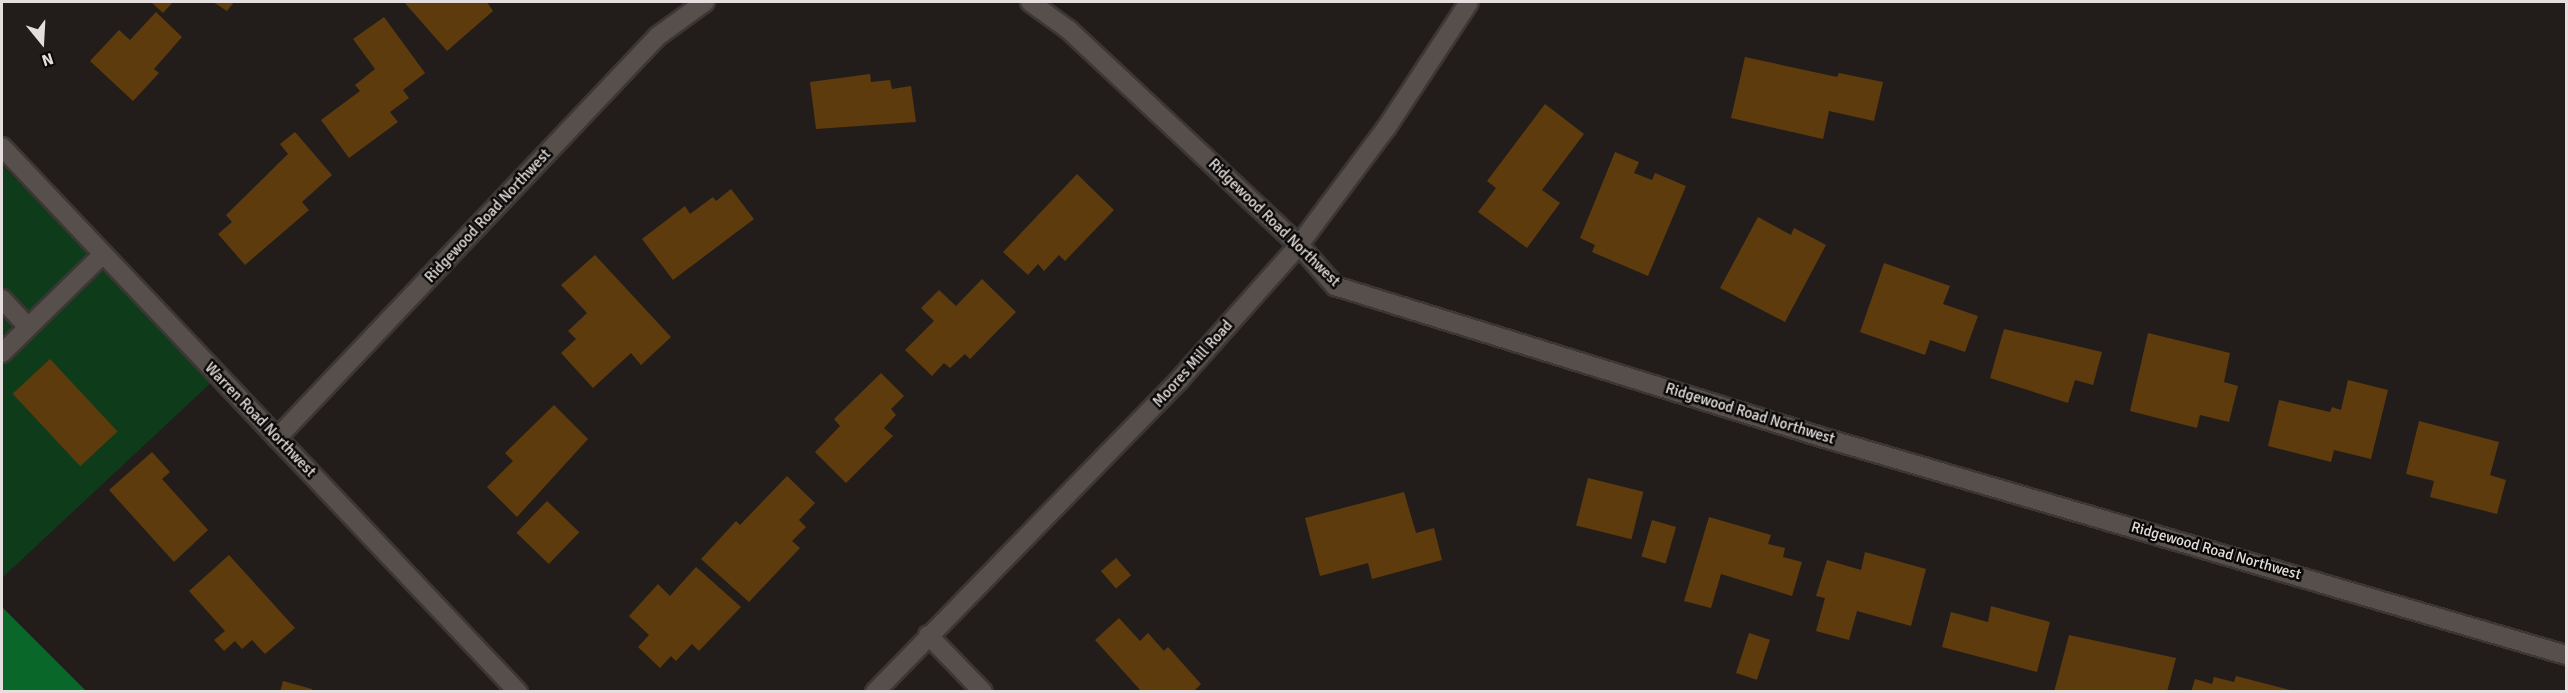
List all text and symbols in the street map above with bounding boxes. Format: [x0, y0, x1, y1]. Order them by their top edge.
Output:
north arrow [12, 12, 72, 72]
text: N [39, 48, 56, 70]
street label: Ridgewood Road Northwest [421, 145, 555, 287]
street label: Ridgewood Road Northwest [1204, 155, 1344, 291]
street label: Moores Mill Road [1149, 317, 1237, 411]
street label: Warren Road Northwest [201, 359, 319, 481]
street label: Ridgewood Road Northwest [1663, 380, 1837, 448]
street label: Ridgewood Road Northwest [2129, 518, 2303, 584]

